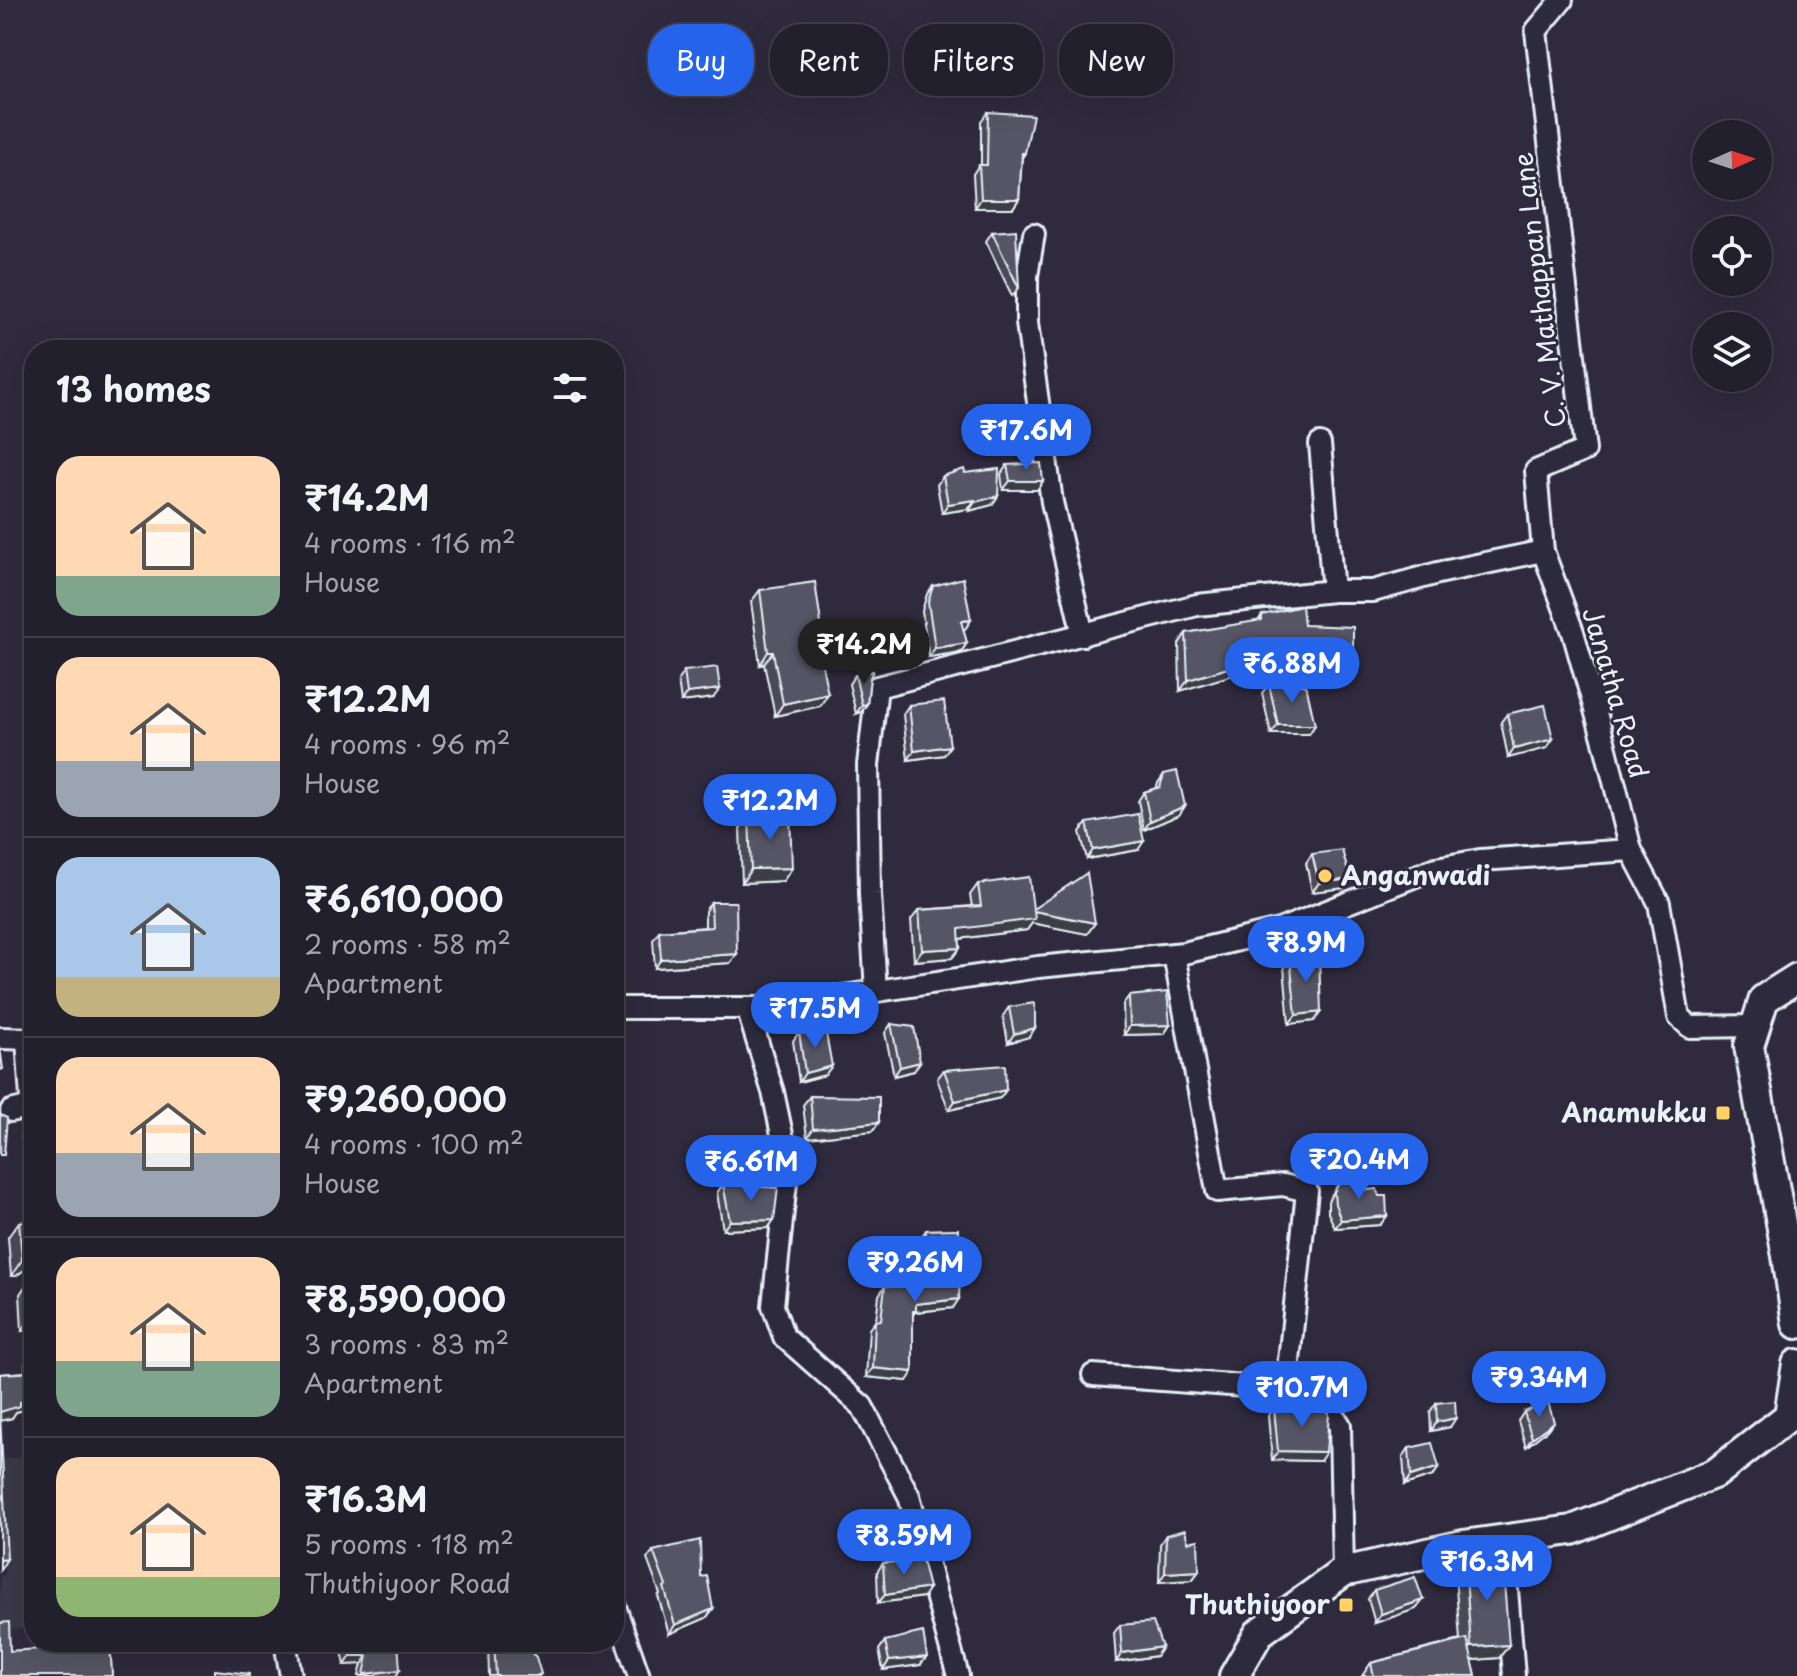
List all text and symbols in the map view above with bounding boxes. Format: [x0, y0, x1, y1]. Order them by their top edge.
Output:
chip: Buy [648, 24, 754, 96]
chip: Rent [770, 24, 888, 96]
chip: Filters [904, 24, 1043, 96]
chip: New [1059, 24, 1173, 96]
north arrow [1692, 120, 1772, 200]
map controls [1692, 120, 1772, 392]
street label: C. V. Mathappan Lane [1502, 150, 1575, 430]
button: locate [1692, 216, 1772, 296]
button: layers [1692, 312, 1772, 392]
text: 13 homes [56, 362, 211, 414]
icon: filters [548, 366, 592, 410]
pin: ₹17.6M [961, 404, 1091, 472]
text: ₹17.6M [979, 410, 1073, 449]
text: ₹14.2M [304, 471, 430, 523]
icon: home [120, 488, 216, 584]
text: 4 rooms · 116 m² [304, 523, 516, 562]
text: House [304, 562, 380, 601]
street label: Janatha Road [1573, 603, 1659, 783]
pin: ₹14.2M [799, 618, 929, 686]
text: ₹14.2M [816, 624, 912, 663]
pin: ₹6.88M [1227, 637, 1357, 705]
text: ₹6.88M [1242, 643, 1342, 682]
text: ₹12.2M [304, 672, 431, 724]
icon: home [120, 689, 216, 785]
text: 4 rooms · 96 m² [304, 724, 510, 763]
text: House [304, 763, 380, 802]
pin: ₹12.2M [705, 774, 835, 842]
text: ₹12.2M [721, 780, 819, 819]
place label: Anganwadi [1341, 855, 1490, 894]
marker: Anganwadi [1316, 867, 1334, 885]
text: ₹6,610,000 [304, 872, 503, 924]
icon: home [120, 889, 216, 985]
pin: ₹8.9M [1250, 916, 1362, 984]
text: ₹8.9M [1266, 922, 1347, 961]
text: 2 rooms · 58 m² [304, 924, 511, 963]
text: Apartment [304, 963, 443, 1002]
pin: ₹17.5M [750, 982, 880, 1050]
text: ₹17.5M [769, 988, 861, 1027]
text: ₹9,260,000 [304, 1072, 507, 1124]
icon: home [120, 1089, 216, 1185]
place label: Anamukku [1561, 1092, 1707, 1131]
marker: Anamukku [1714, 1104, 1732, 1122]
text: 4 rooms · 100 m² [304, 1124, 524, 1163]
pin: ₹20.4M [1294, 1133, 1424, 1201]
pin: ₹6.61M [686, 1135, 816, 1203]
text: ₹20.4M [1308, 1139, 1410, 1178]
text: ₹6.61M [704, 1141, 798, 1180]
text: House [304, 1163, 380, 1202]
pin: ₹9.26M [850, 1236, 980, 1304]
text: ₹9.26M [866, 1242, 964, 1281]
text: ₹8,590,000 [304, 1272, 506, 1324]
icon: home [120, 1289, 216, 1385]
text: 3 rooms · 83 m² [304, 1324, 509, 1363]
pin: ₹9.34M [1474, 1351, 1604, 1419]
text: ₹9.34M [1490, 1357, 1588, 1396]
pin: ₹10.7M [1237, 1361, 1367, 1429]
text: Apartment [304, 1363, 443, 1402]
text: ₹10.7M [1255, 1367, 1349, 1406]
text: ₹16.3M [304, 1472, 428, 1524]
icon: home [120, 1489, 216, 1585]
pin: ₹8.59M [839, 1509, 969, 1577]
text: ₹8.59M [855, 1515, 953, 1554]
text: 5 rooms · 118 m² [304, 1524, 514, 1563]
pin: ₹16.3M [1422, 1535, 1552, 1603]
text: ₹16.3M [1440, 1541, 1534, 1580]
text: Thuthiyoor Road [304, 1563, 511, 1602]
place label: Thuthiyoor [1185, 1584, 1331, 1623]
marker: Thuthiyoor [1337, 1596, 1355, 1614]

